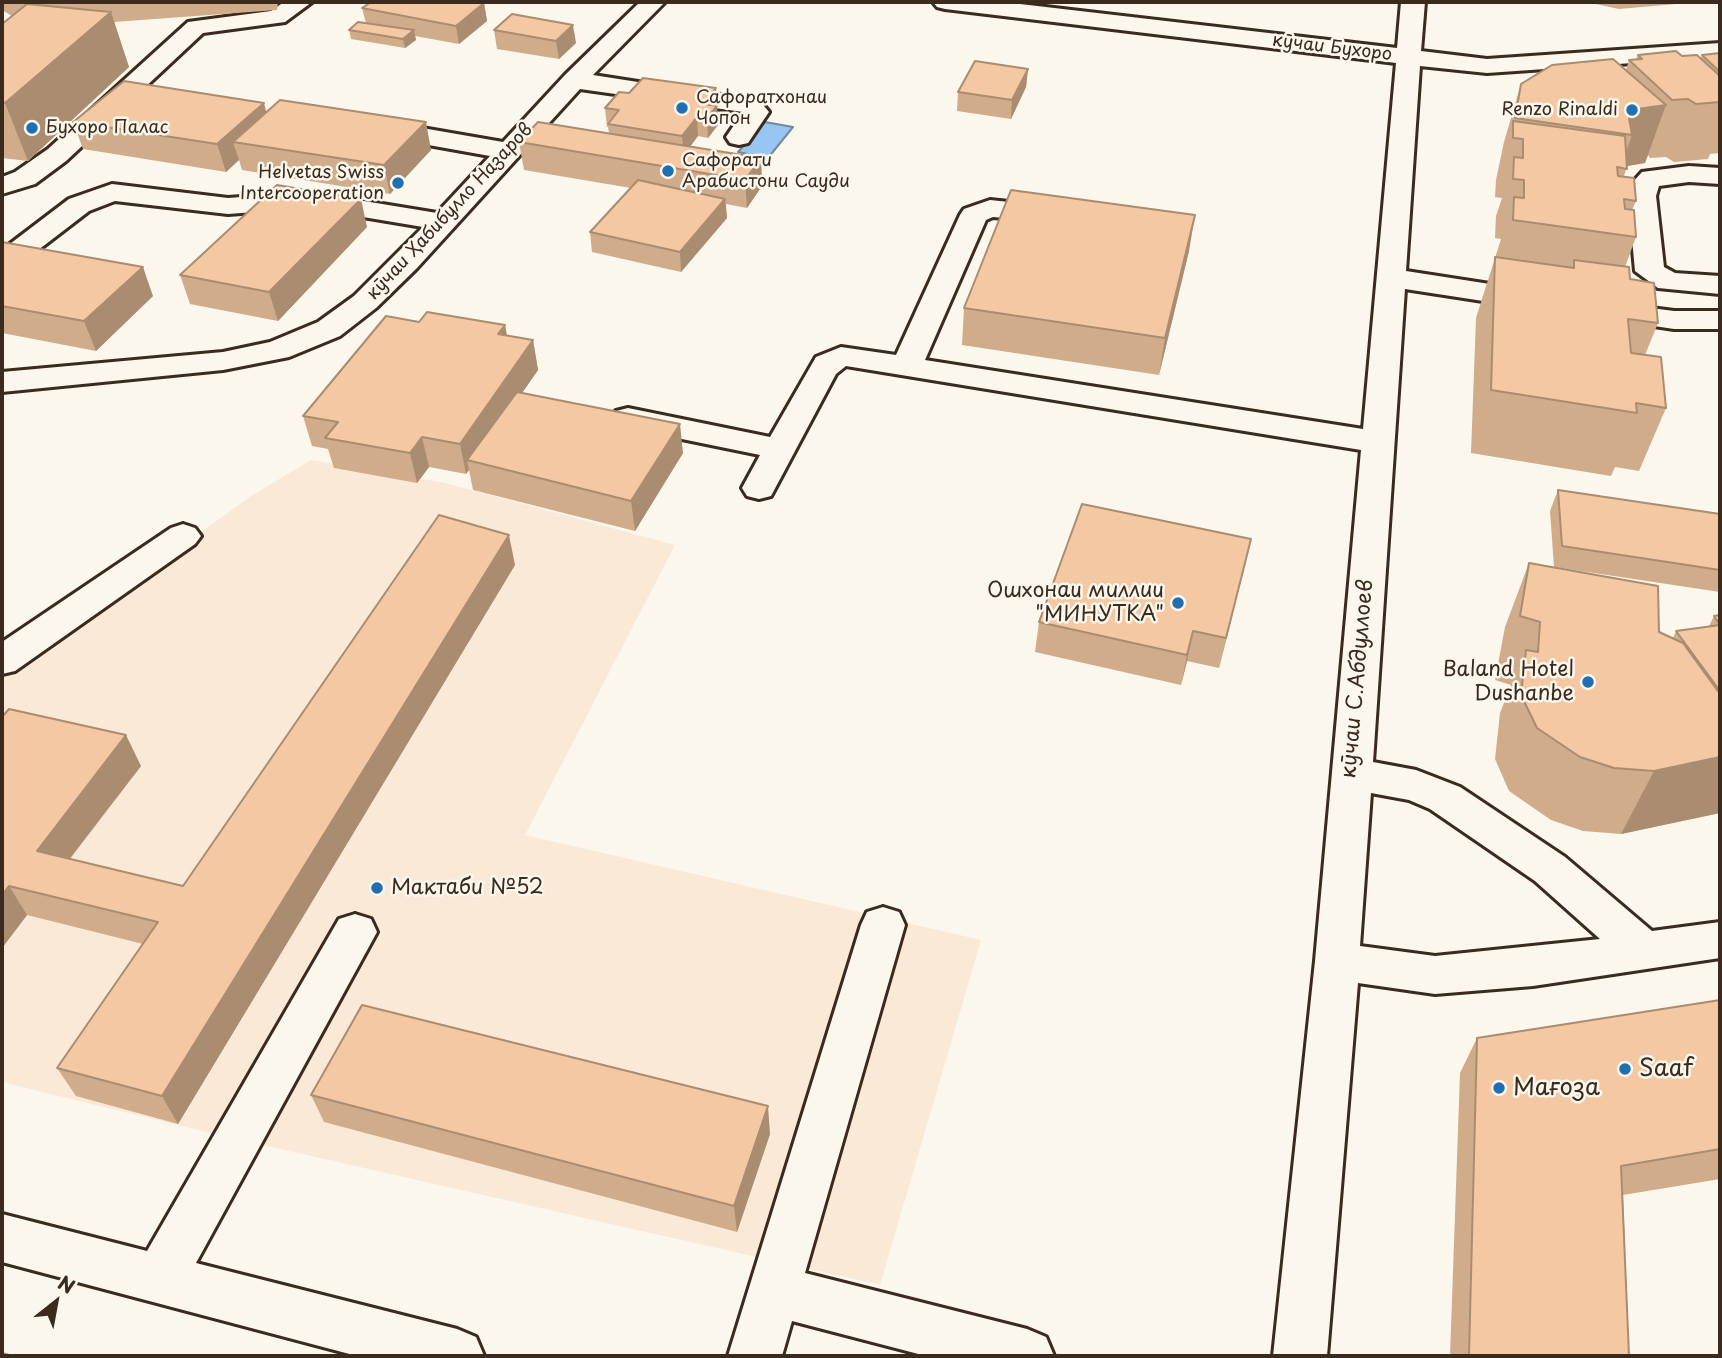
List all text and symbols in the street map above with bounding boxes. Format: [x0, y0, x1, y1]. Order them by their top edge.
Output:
street label: кӯчаи Бухоро [1271, 30, 1393, 66]
place label: Сафоратхонаи Чопон [696, 87, 827, 130]
place label: Renzo Rinaldi [1501, 99, 1618, 121]
marker: Сафоратхонаи Чопон [674, 100, 690, 116]
marker: Renzo Rinaldi [1624, 102, 1640, 118]
place label: Бухоро Палас [46, 117, 168, 139]
street label: кӯчаи Ҳабибулло Назаров [363, 119, 537, 305]
marker: Бухоро Палас [24, 120, 40, 136]
place label: Сафорати Арабистони Сауди [682, 150, 850, 192]
place label: Helvetas Swiss Intercooperation [240, 162, 384, 204]
marker: Сафорати Арабистони Сауди [660, 163, 676, 179]
marker: Helvetas Swiss Intercooperation [390, 175, 406, 191]
place label: Ошхонаи миллии "МИНУТКА" [987, 578, 1164, 628]
street label: кӯчаи С.Абдуллоев [1337, 578, 1379, 780]
marker: Ошхонаи миллии "МИНУТКА" [1170, 595, 1186, 611]
place label: Baland Hotel Dushanbe [1443, 657, 1574, 707]
marker: Baland Hotel Dushanbe [1580, 674, 1596, 690]
place label: Мактаби №52 [391, 875, 544, 901]
marker: Мактаби №52 [369, 880, 385, 896]
place label: Saaf [1639, 1055, 1693, 1083]
marker: Saaf [1617, 1061, 1633, 1077]
place label: Мағоза [1513, 1074, 1600, 1102]
marker: Мағоза [1491, 1080, 1507, 1096]
north arrow [21, 1267, 91, 1337]
text: N [53, 1268, 80, 1300]

